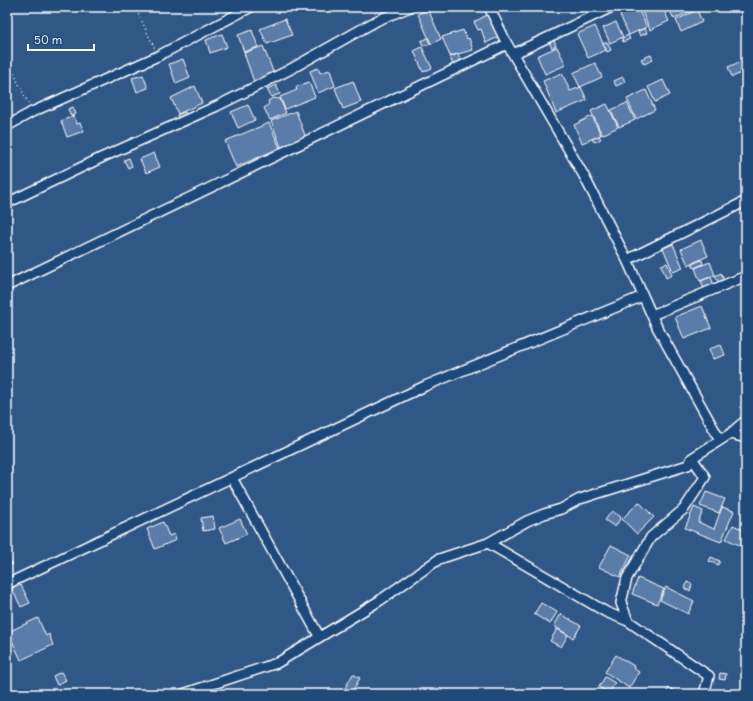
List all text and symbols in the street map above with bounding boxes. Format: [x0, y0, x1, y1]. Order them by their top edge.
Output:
scale bar [28, 26, 94, 52]
text: 50 m [34, 32, 63, 47]

